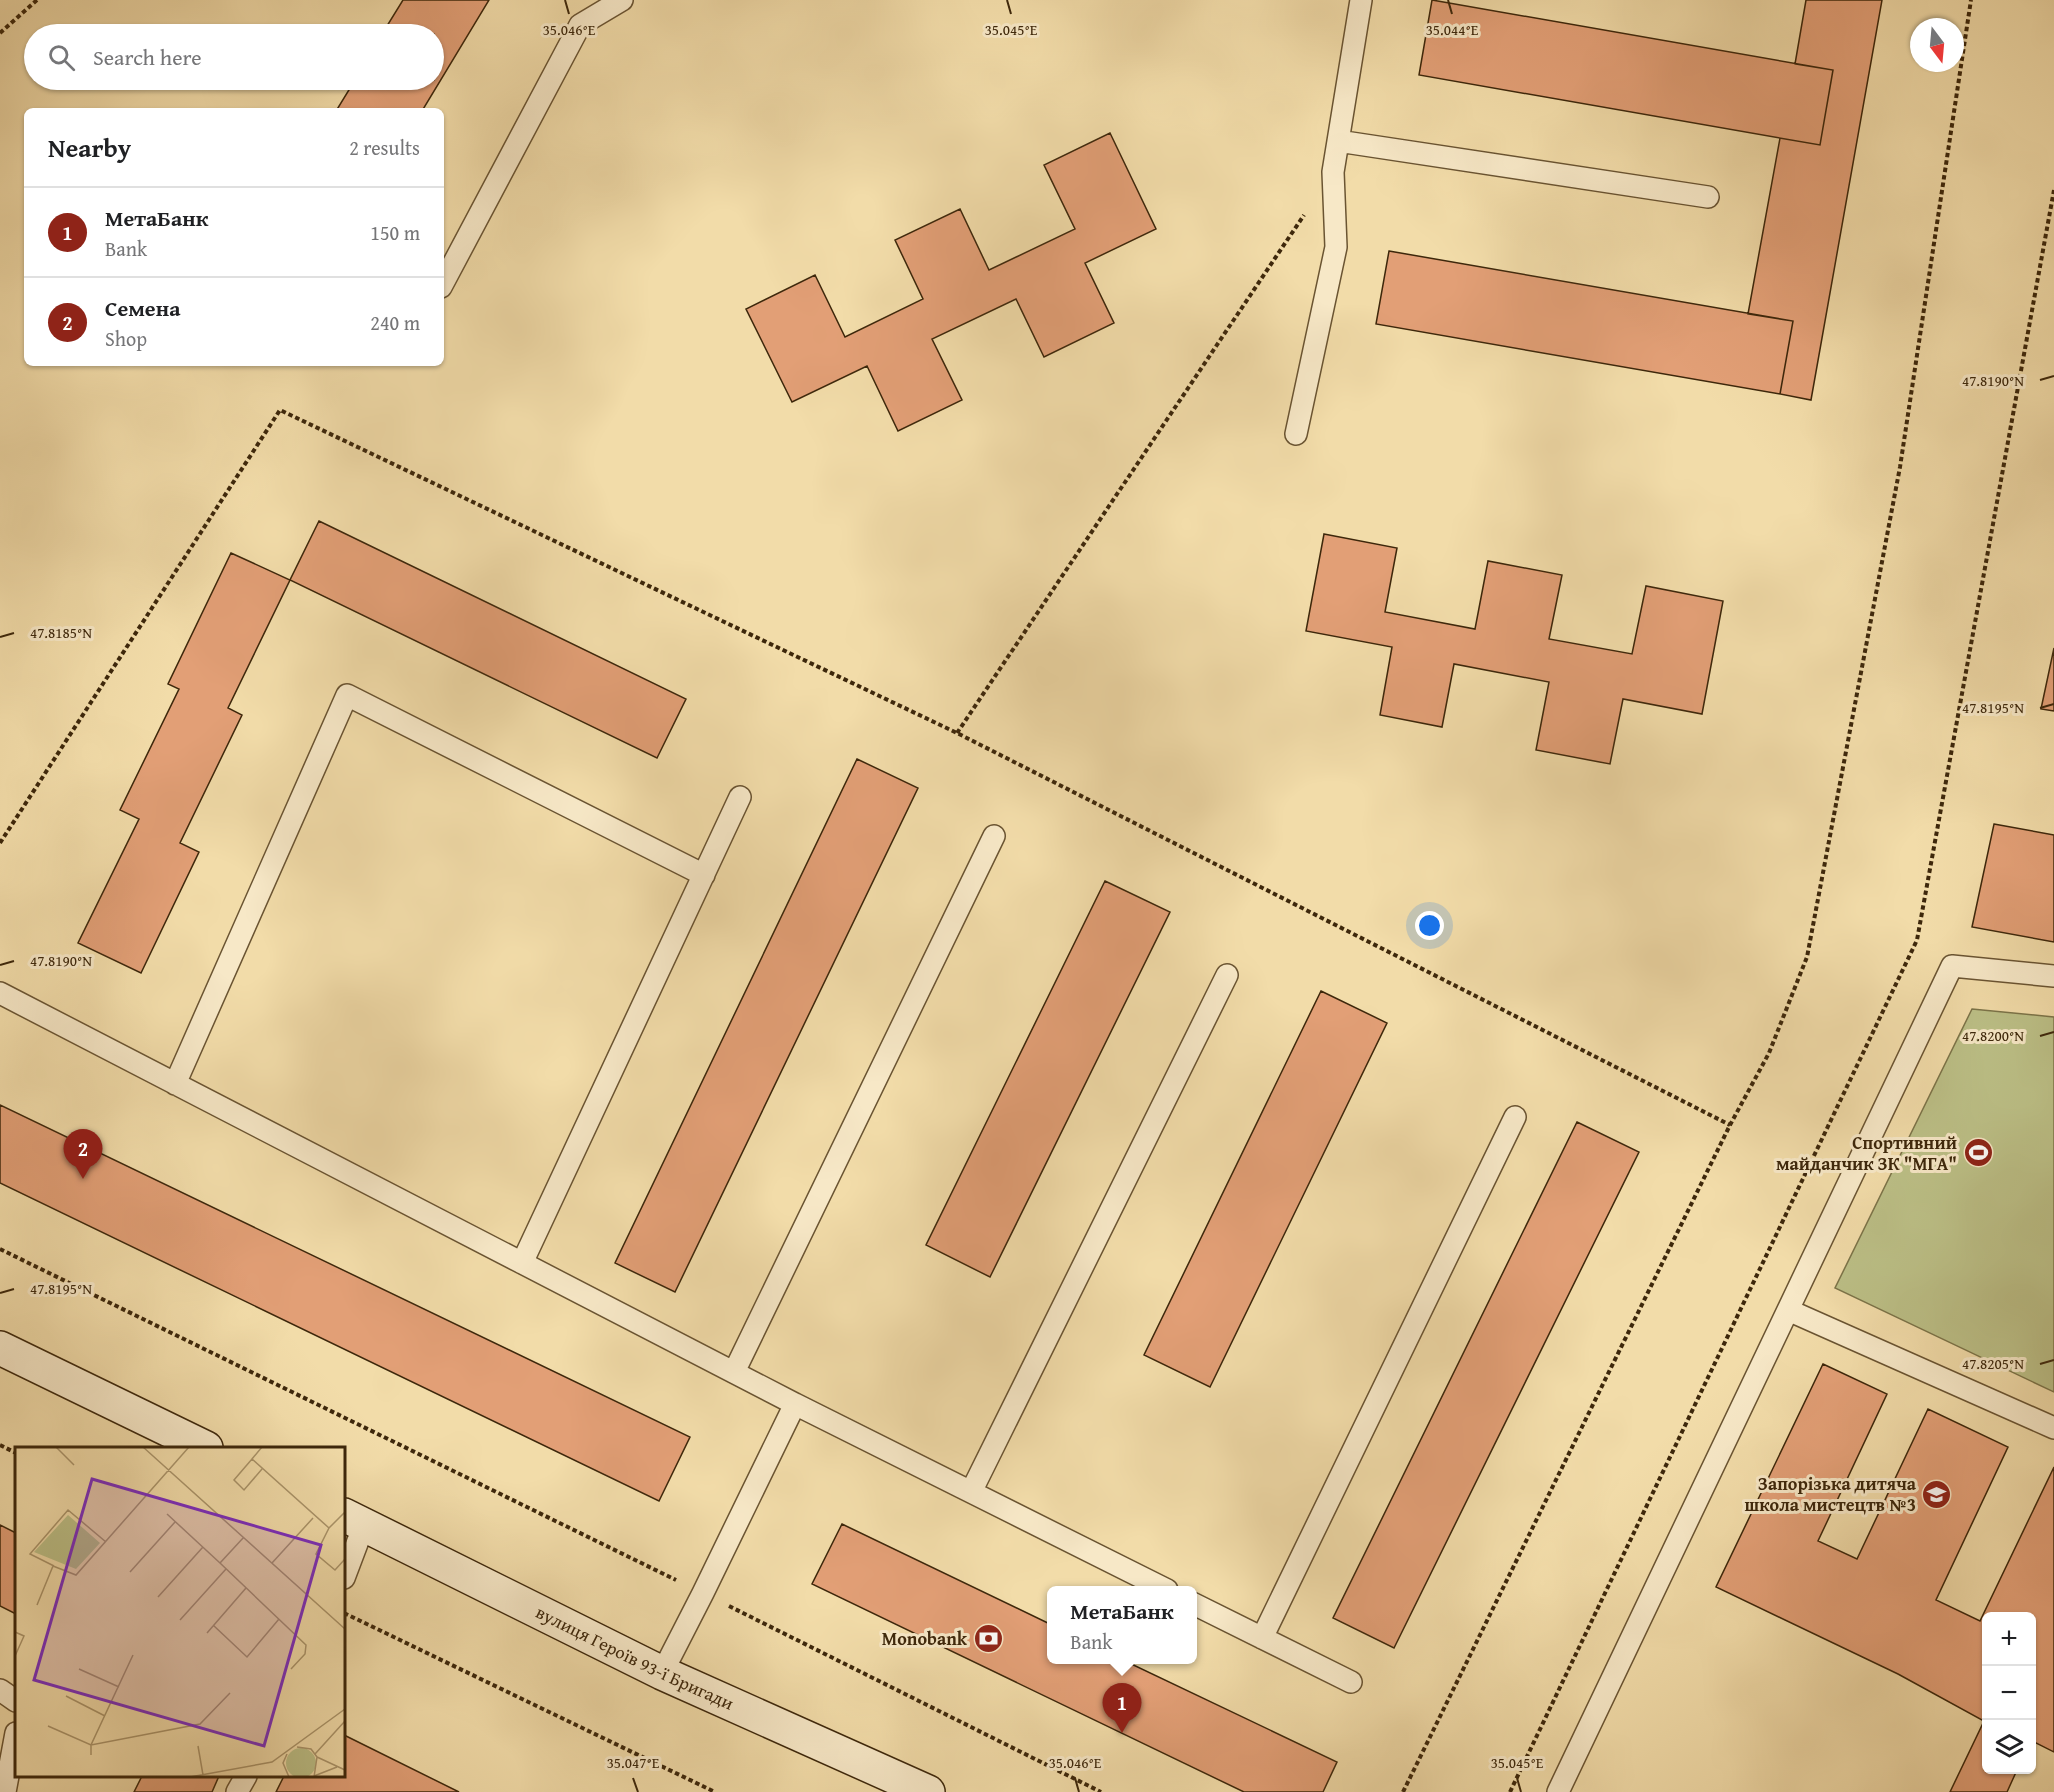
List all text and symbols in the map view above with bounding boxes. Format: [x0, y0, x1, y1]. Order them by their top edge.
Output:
north arrow [1910, 18, 1964, 72]
text: 35.046°E [543, 19, 596, 40]
text: 35.045°E [985, 19, 1038, 40]
text: 35.044°E [1426, 19, 1479, 40]
search box [24, 24, 444, 90]
icon: search [45, 41, 78, 74]
text: Search here [93, 41, 202, 73]
text: Nearby [48, 128, 131, 167]
text: 2 results [349, 133, 420, 162]
text: МетаБанк [105, 202, 208, 234]
text: 1 [62, 218, 73, 247]
text: 150 m [370, 218, 420, 247]
text: Bank [105, 234, 147, 263]
text: Семена [105, 292, 180, 324]
text: 2 [62, 308, 73, 337]
text: 240 m [370, 308, 420, 337]
text: Shop [105, 324, 147, 353]
text: 47.8190°N [1962, 370, 2024, 391]
text: 47.8185°N [30, 622, 92, 643]
text: 47.8195°N [1962, 697, 2024, 718]
your location [1415, 911, 1444, 940]
text: 47.8190°N [30, 950, 92, 971]
text: 47.8200°N [1962, 1025, 2024, 1046]
place label: Спортивний майданчик ЗК "МГА" [1776, 1129, 1957, 1177]
pin: 2 [64, 1130, 103, 1179]
sports icon: Спортивний майданчик ЗК "МГА" [1962, 1137, 1994, 1169]
text: 47.8195°N [30, 1278, 92, 1299]
text: 47.8205°N [1962, 1353, 2024, 1374]
inset map [15, 1447, 345, 1777]
place label: Запорізька дитяча школа мистецтв №3 [1745, 1470, 1917, 1518]
school or university icon: Запорізька дитяча школа мистецтв №3 [1921, 1478, 1953, 1510]
popup [1047, 1586, 1197, 1664]
text: МетаБанк [1070, 1595, 1174, 1627]
street label: вулиця Героїв 93-ї Бригади [531, 1598, 738, 1717]
map controls [1982, 1612, 2036, 1774]
button: + [1982, 1612, 2036, 1666]
bank icon: Monobank [972, 1623, 1004, 1655]
place label: Monobank [882, 1625, 968, 1652]
text: Bank [1070, 1627, 1113, 1656]
button: − [1982, 1666, 2036, 1720]
pin: 1 [1102, 1684, 1142, 1733]
button: layers [1982, 1720, 2036, 1774]
text: 35.047°E [607, 1752, 660, 1773]
text: 35.046°E [1049, 1752, 1102, 1773]
text: 35.045°E [1491, 1752, 1544, 1773]

